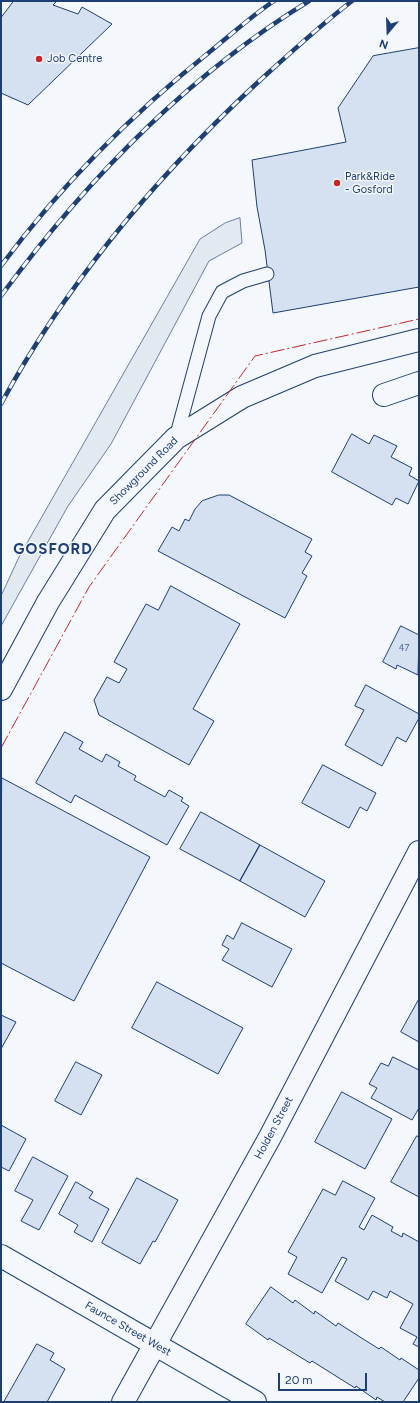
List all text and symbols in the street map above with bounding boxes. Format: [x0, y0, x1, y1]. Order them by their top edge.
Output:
north arrow [368, 12, 408, 52]
text: N [378, 36, 390, 51]
place label: Job Centre [47, 52, 102, 66]
marker: Job Centre [34, 54, 44, 64]
place label: Park&Ride - Gosford [345, 170, 395, 196]
marker: Park&Ride - Gosford [332, 178, 342, 188]
street label: Showground Road [107, 434, 181, 508]
district label: GOSFORD [13, 541, 93, 559]
house number: 47 [399, 643, 409, 653]
street label: Holden Street [252, 1094, 296, 1162]
street label: Faunce Street West [83, 1299, 173, 1359]
scale bar [280, 1365, 369, 1391]
text: 20 m [285, 1373, 313, 1387]

